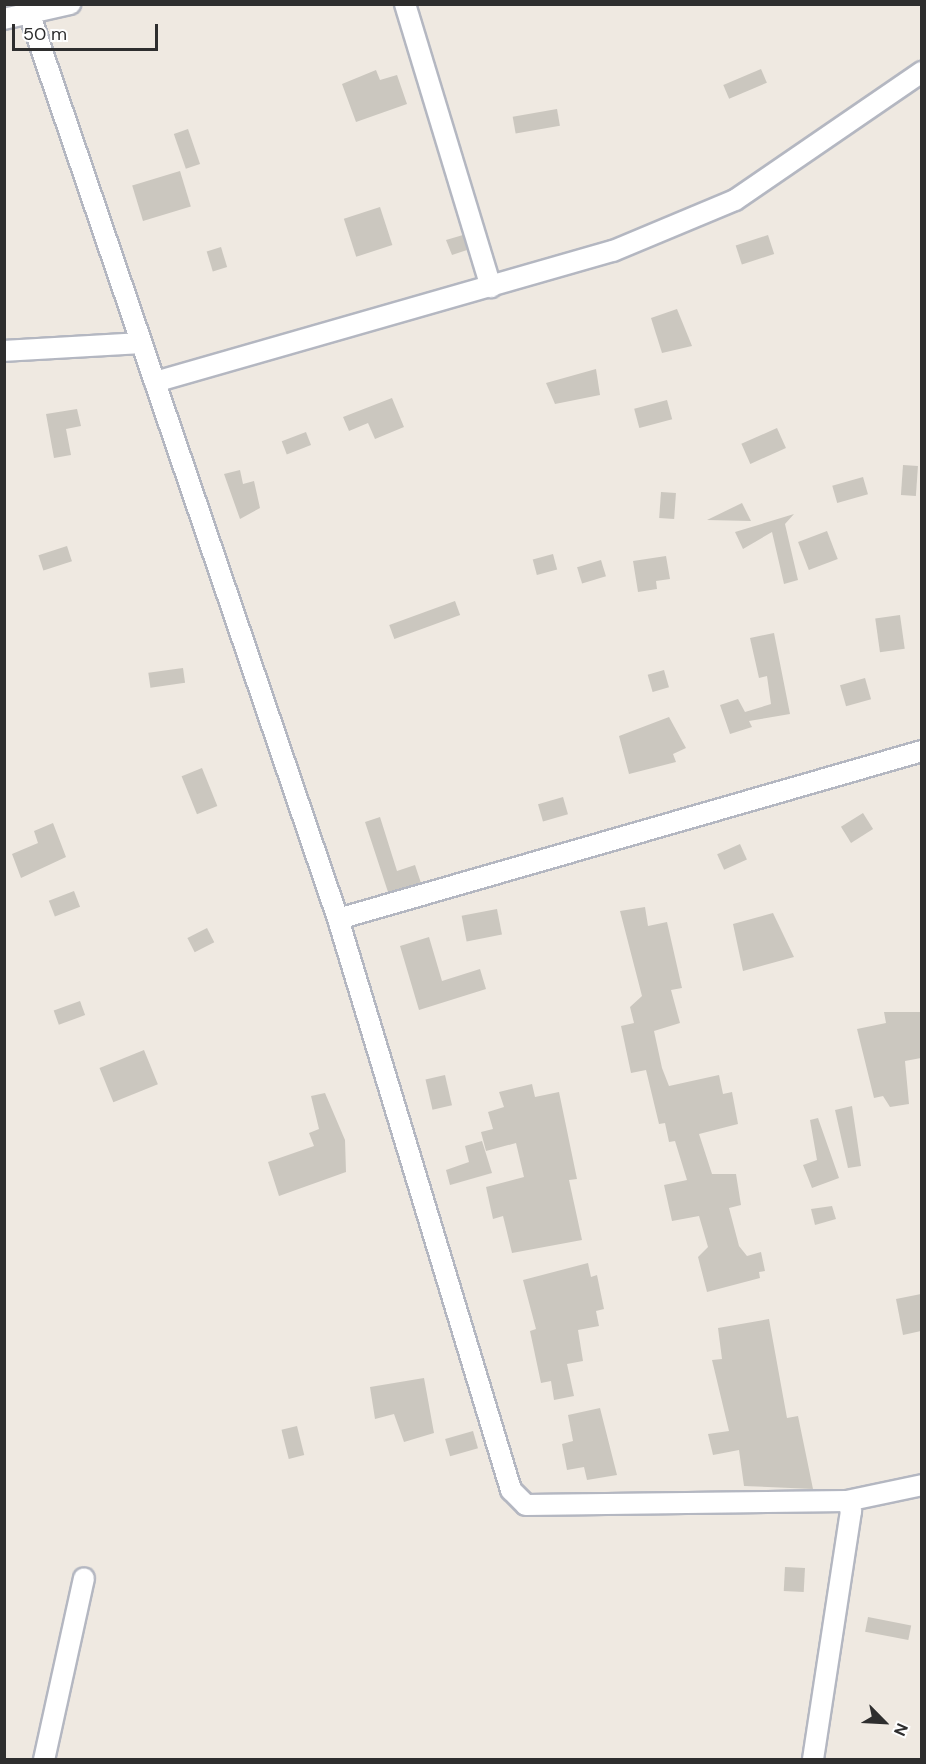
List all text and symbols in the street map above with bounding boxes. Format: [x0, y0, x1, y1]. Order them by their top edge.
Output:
scale bar [15, 12, 160, 50]
text: 50 m [23, 22, 67, 46]
north arrow [854, 1692, 914, 1752]
text: N [889, 1720, 913, 1739]

